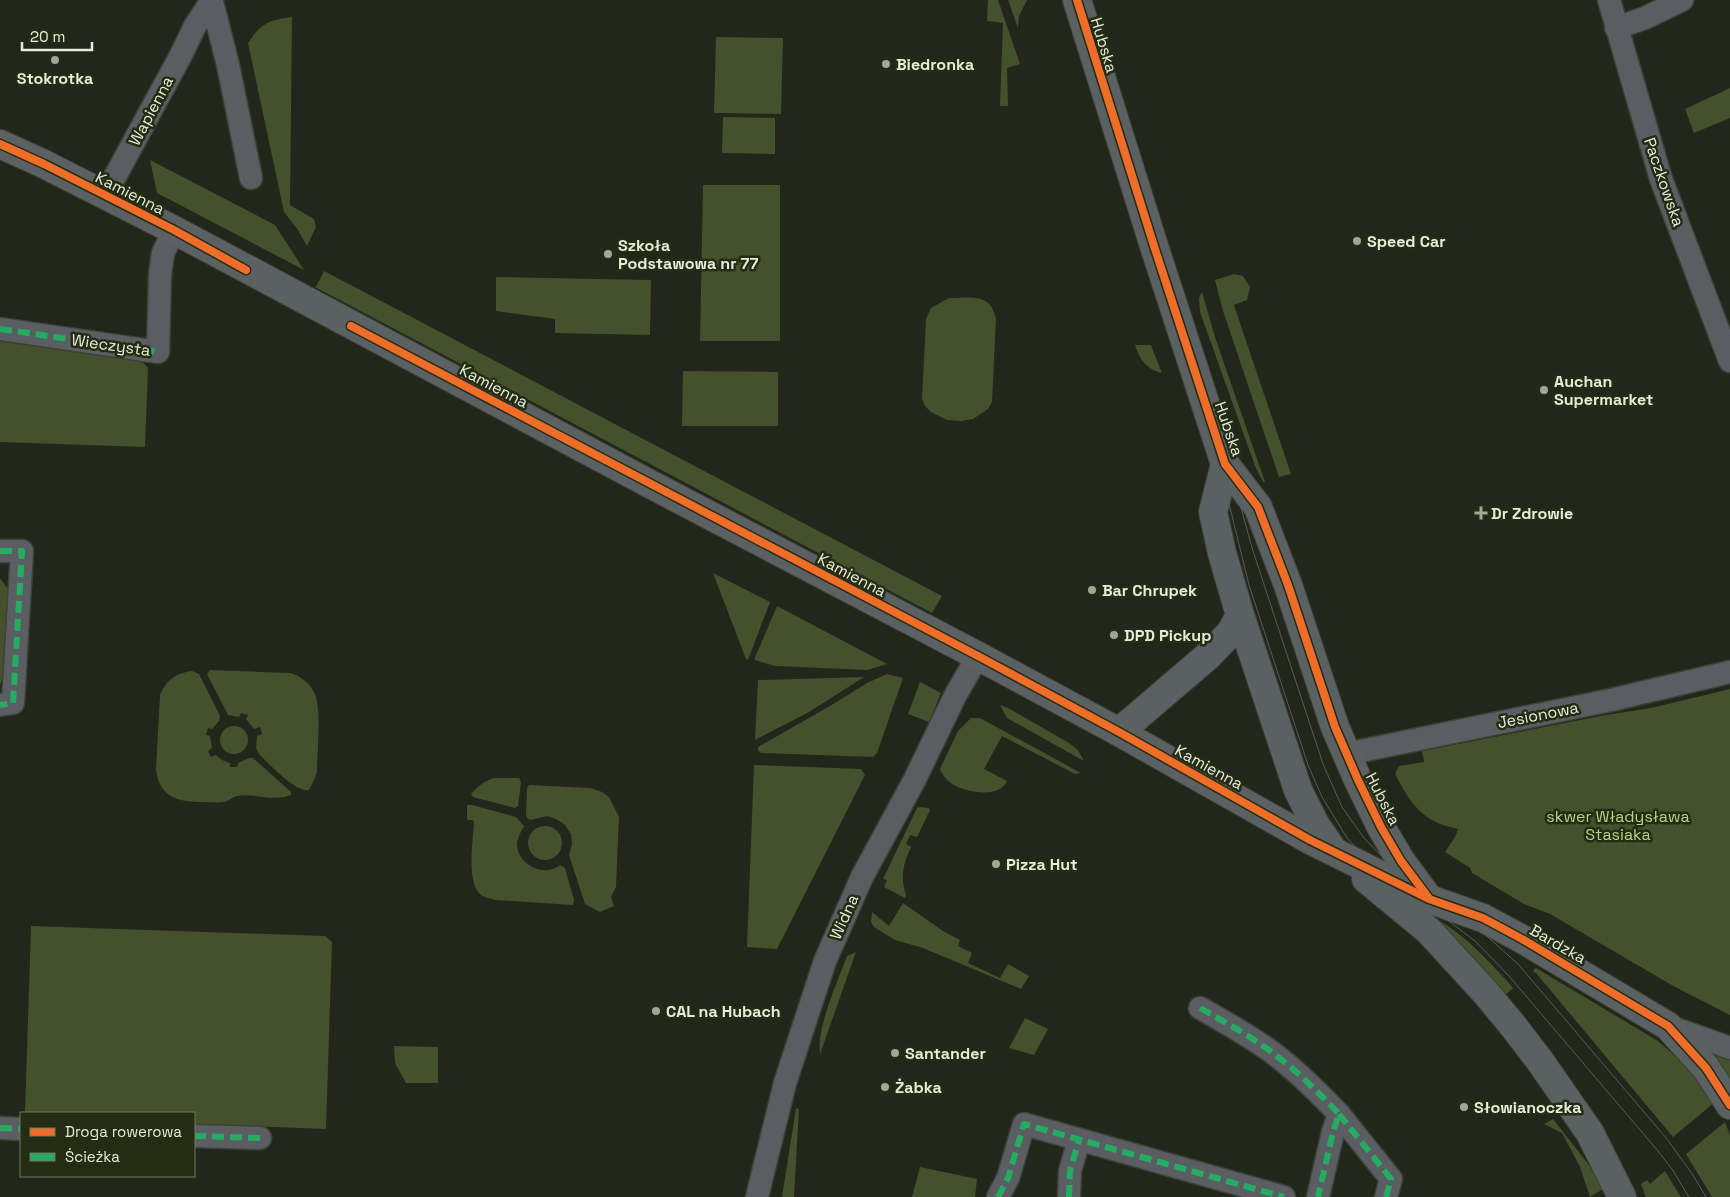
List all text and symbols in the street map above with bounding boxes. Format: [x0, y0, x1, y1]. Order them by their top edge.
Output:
street label: Hubska [1086, 15, 1122, 75]
scale bar [22, 20, 92, 52]
text: 20 m [30, 27, 65, 46]
marker: Stokrotka [49, 54, 61, 66]
place label: Biedronka [896, 54, 974, 75]
marker: Biedronka [880, 58, 892, 70]
place label: Stokrotka [17, 68, 93, 89]
street label: Wapienna [124, 73, 178, 149]
street label: Paczkowska [1639, 135, 1689, 229]
street label: Kamienna [92, 167, 168, 219]
place label: Speed Car [1367, 231, 1446, 252]
place label: Szkoła Podstawowa nr 77 [618, 235, 758, 274]
marker: Speed Car [1351, 235, 1363, 247]
marker: Szkoła Podstawowa nr 77 [602, 248, 614, 260]
street label: Wieczysta [70, 329, 152, 361]
street label: Kamienna [456, 359, 532, 413]
place label: Auchan Supermarket [1554, 371, 1653, 410]
marker: Auchan Supermarket [1538, 384, 1550, 396]
street label: Hubska [1210, 399, 1248, 459]
place label: Dr Zdrowie [1491, 503, 1573, 524]
marker: Dr Zdrowie [1475, 507, 1487, 519]
street label: Kamienna [814, 548, 890, 602]
place label: Bar Chrupek [1102, 580, 1197, 601]
marker: Bar Chrupek [1086, 584, 1098, 596]
place label: DPD Pickup [1124, 625, 1211, 646]
marker: DPD Pickup [1108, 629, 1120, 641]
street label: Jesionowa [1496, 697, 1580, 733]
street label: Kamienna [1171, 740, 1247, 794]
street label: Hubska [1361, 769, 1405, 829]
park label: skwer Władysława Stasiaka [1546, 806, 1690, 845]
place label: Pizza Hut [1006, 854, 1077, 875]
marker: Pizza Hut [990, 858, 1002, 870]
street label: Widna [825, 891, 863, 943]
street label: Bardzka [1526, 919, 1590, 969]
place label: CAL na Hubach [666, 1001, 781, 1022]
marker: CAL na Hubach [650, 1005, 662, 1017]
place label: Santander [905, 1043, 986, 1064]
marker: Santander [889, 1047, 901, 1059]
place label: Żabka [895, 1077, 942, 1098]
marker: Żabka [879, 1081, 891, 1093]
place label: Słowianoczka [1474, 1097, 1582, 1118]
marker: Słowianoczka [1458, 1101, 1470, 1113]
legend [20, 1112, 195, 1177]
text: Droga rowerowa [65, 1122, 182, 1141]
text: Ścieżka [65, 1147, 120, 1166]

